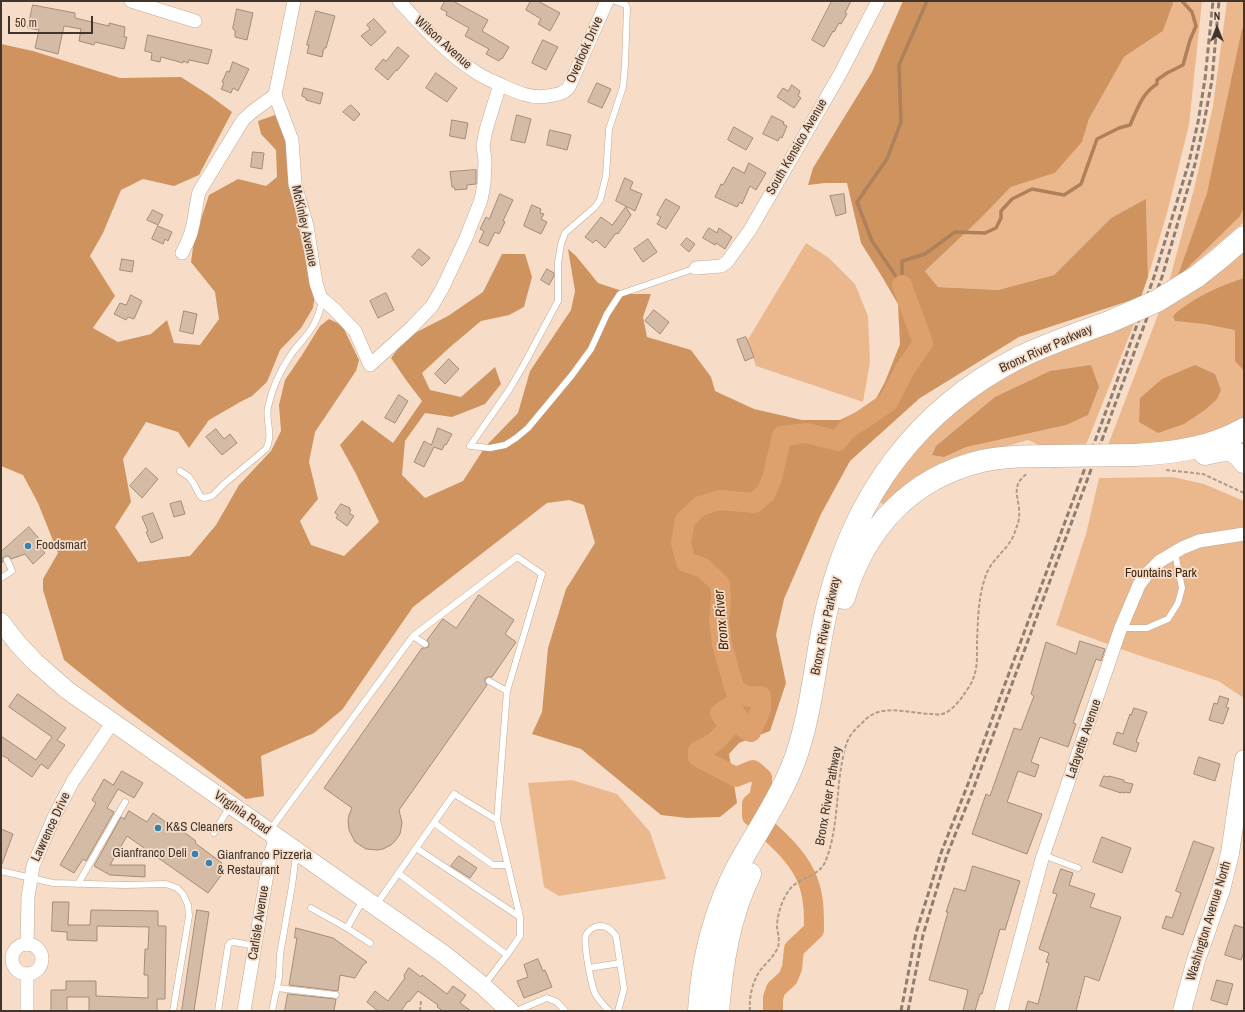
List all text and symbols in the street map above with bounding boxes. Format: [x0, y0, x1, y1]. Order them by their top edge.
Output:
scale bar [10, 8, 95, 34]
north arrow [1197, 8, 1237, 48]
text: N [1214, 9, 1220, 23]
street label: Wilson Avenue [411, 13, 475, 73]
street label: Overlook Drive [563, 14, 607, 86]
text: 50 m [15, 15, 37, 31]
street label: South Kensico Avenue [763, 96, 831, 198]
street label: McKinley Avenue [288, 184, 320, 268]
street label: Bronx River Parkway [997, 322, 1095, 376]
place label: Foodsmart [36, 538, 86, 554]
marker: Foodsmart [23, 541, 33, 551]
park label: Fountains Park [1125, 566, 1197, 582]
street label: Bronx River Parkway [808, 575, 844, 677]
water label: Bronx River [711, 589, 733, 651]
street label: Lafayette Avenue [1063, 697, 1105, 781]
street label: Bronx River Pathway [813, 745, 845, 847]
street label: Virginia Road [211, 788, 273, 838]
street label: Lawrence Drive [28, 790, 74, 864]
place label: K&S Cleaners [166, 820, 233, 836]
marker: K&S Cleaners [153, 823, 163, 833]
place label: Gianfranco Deli [112, 846, 187, 862]
place label: Gianfranco Pizzeria & Restaurant [217, 848, 312, 879]
marker: Gianfranco Deli [190, 849, 200, 859]
marker: Gianfranco Pizzeria & Restaurant [204, 858, 214, 868]
street label: Washington Avenue North [1183, 859, 1235, 983]
street label: Carlisle Avenue [245, 885, 273, 961]

